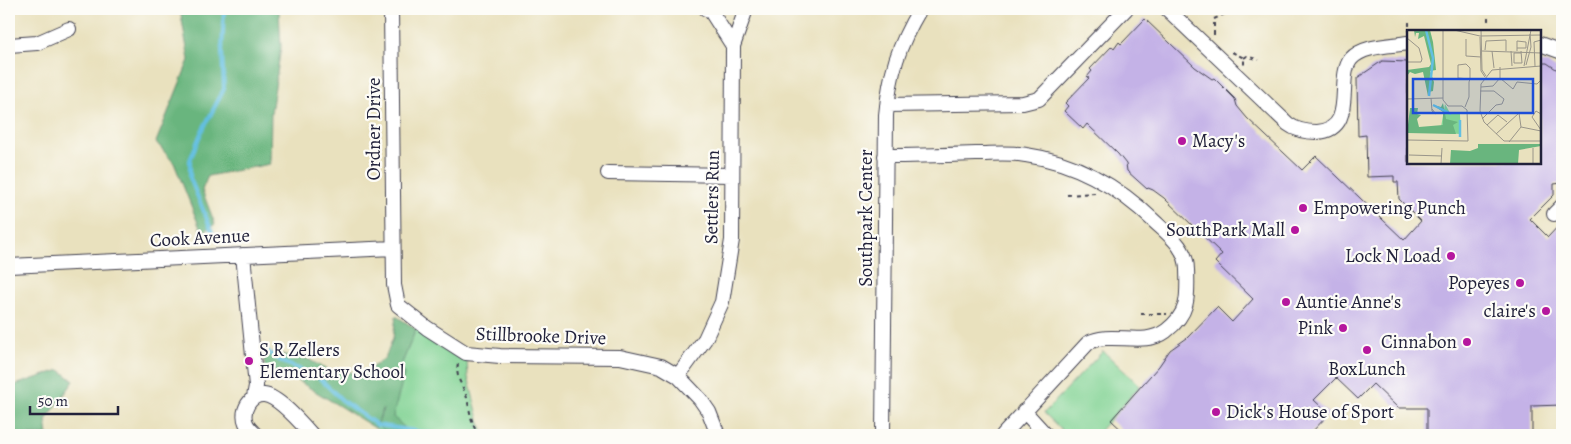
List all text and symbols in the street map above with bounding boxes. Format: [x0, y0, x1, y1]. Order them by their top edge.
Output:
inset map [1407, 30, 1541, 164]
street label: Ordner Drive [361, 77, 387, 181]
place label: Macy's [1192, 128, 1245, 154]
marker: Macy's [1176, 135, 1188, 147]
street label: Southpark Center [853, 149, 879, 287]
street label: Settlers Run [698, 150, 726, 244]
place label: Empowering Punch [1313, 195, 1466, 221]
marker: Empowering Punch [1297, 202, 1309, 214]
place label: SouthPark Mall [1166, 217, 1285, 243]
street label: Cook Avenue [149, 222, 251, 254]
marker: SouthPark Mall [1289, 224, 1301, 236]
place label: Lock N Load [1345, 243, 1442, 269]
marker: Lock N Load [1445, 250, 1457, 262]
place label: Popeyes [1448, 270, 1510, 296]
marker: Popeyes [1514, 277, 1526, 289]
place label: Auntie Anne's [1295, 289, 1401, 315]
marker: Auntie Anne's [1280, 296, 1292, 308]
place label: claire's [1483, 298, 1536, 324]
marker: claire's [1540, 305, 1552, 317]
place label: Pink [1298, 315, 1334, 341]
street label: Stillbrooke Drive [475, 321, 607, 351]
marker: Pink [1337, 322, 1349, 334]
place label: Cinnabon [1381, 329, 1457, 355]
marker: Cinnabon [1461, 336, 1473, 348]
place label: S R Zellers Elementary School [259, 337, 405, 385]
marker: BoxLunch [1361, 344, 1373, 356]
marker: S R Zellers Elementary School [243, 355, 255, 367]
place label: BoxLunch [1328, 356, 1406, 382]
scale bar [30, 384, 118, 416]
text: 50 m [38, 391, 68, 411]
place label: Dick's House of Sport [1226, 399, 1394, 425]
marker: Dick's House of Sport [1210, 406, 1222, 418]

